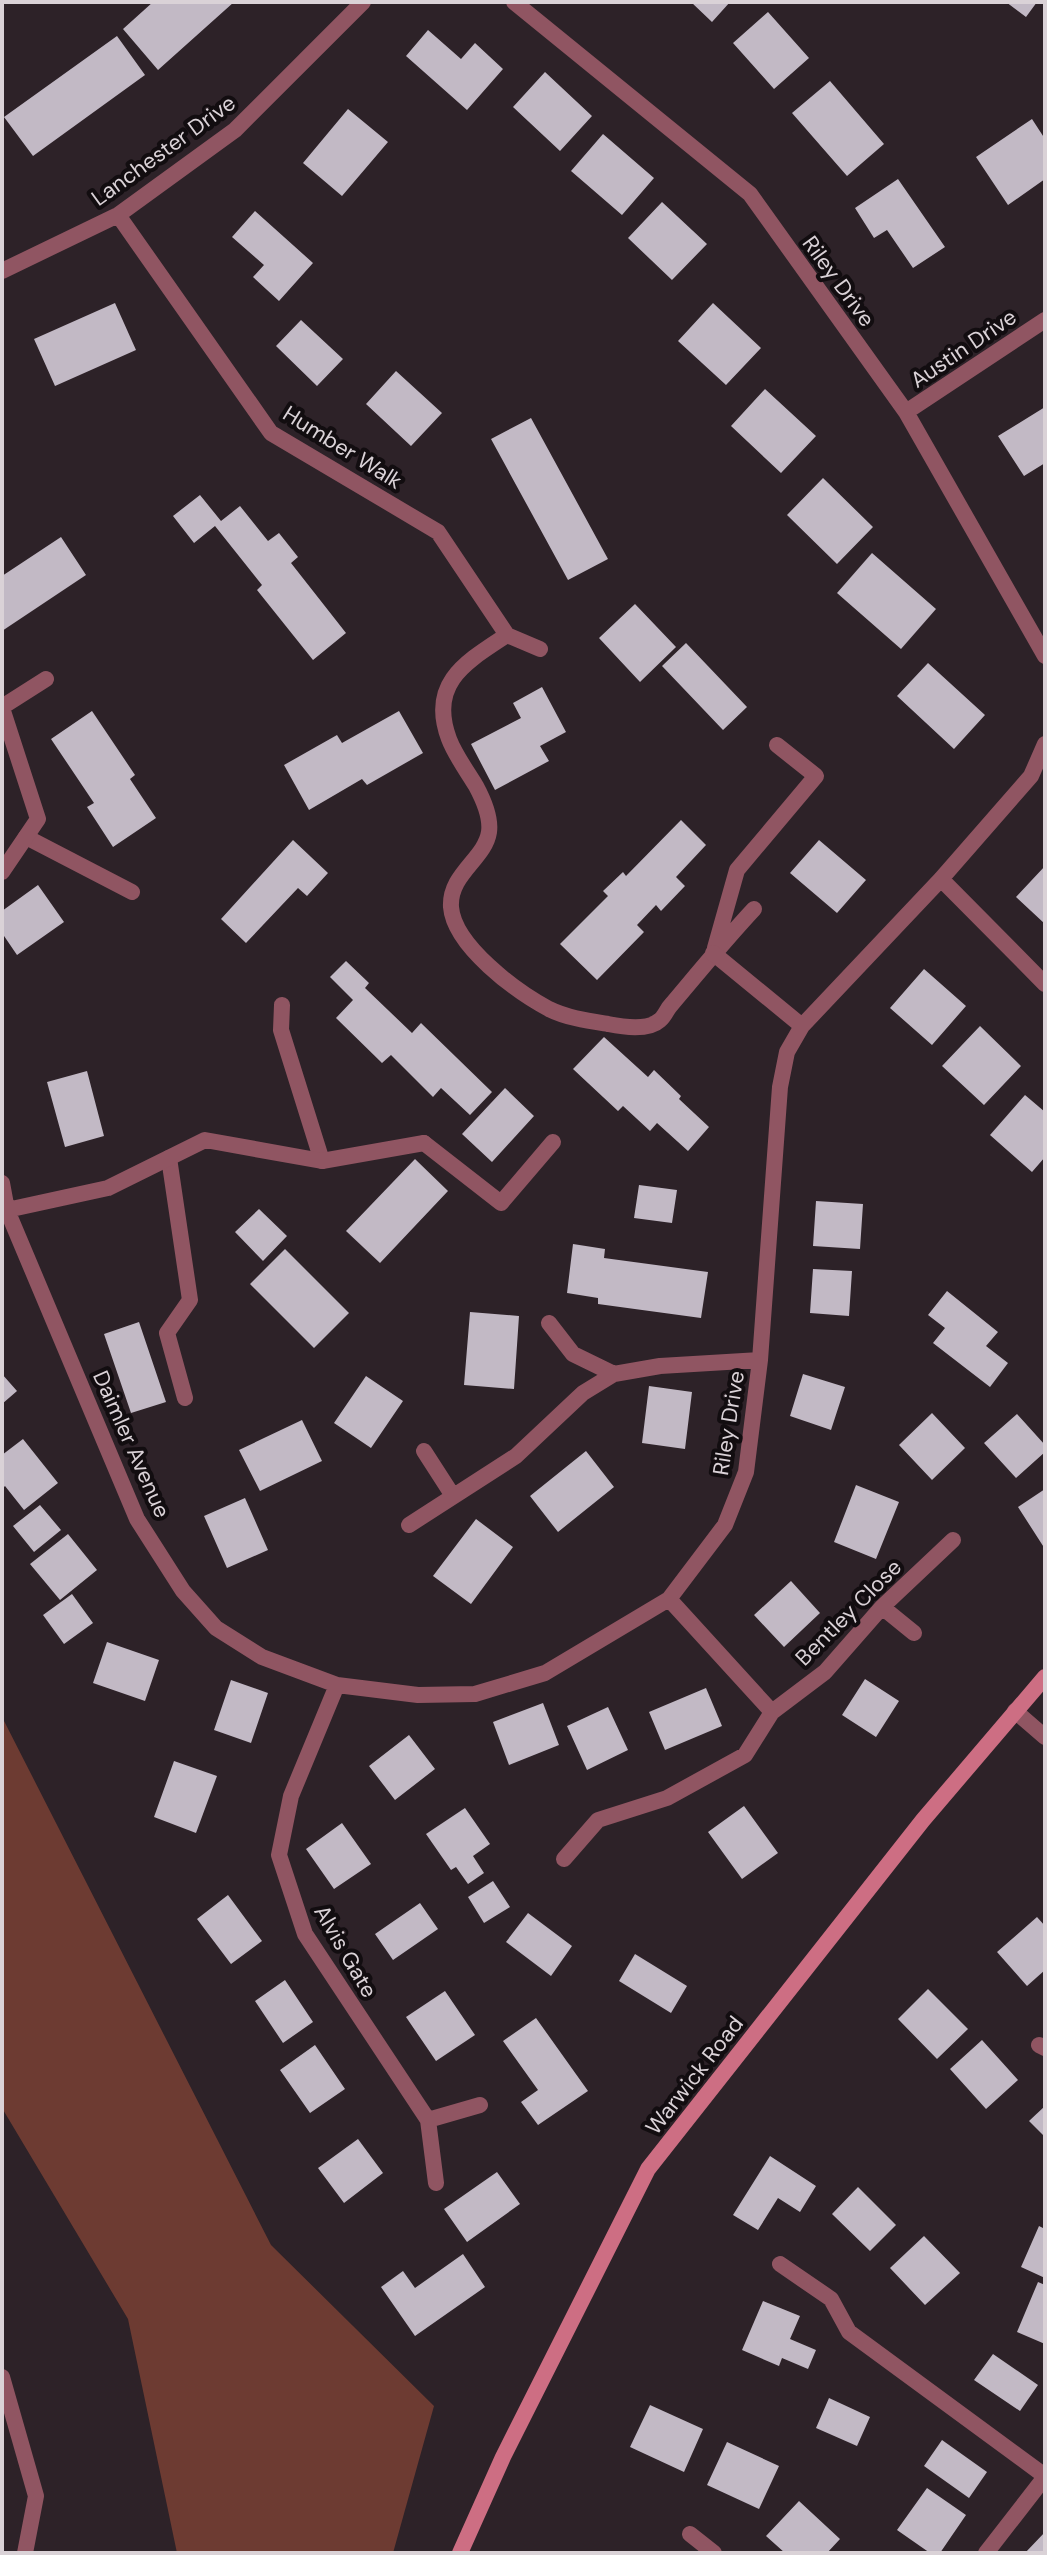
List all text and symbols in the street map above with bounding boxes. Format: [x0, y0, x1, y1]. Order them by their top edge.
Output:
street label: Lanchester Drive [85, 88, 241, 213]
street label: Riley Drive [796, 230, 881, 332]
street label: Austin Drive [905, 302, 1022, 395]
street label: Humber Walk [278, 399, 408, 496]
street label: Daimler Avenue [86, 1366, 177, 1522]
street label: Riley Drive [706, 1369, 751, 1477]
street label: Bentley Close [789, 1553, 908, 1672]
street label: Alvis Gate [307, 1900, 384, 2003]
street label: Warwick Road [639, 2010, 750, 2141]

